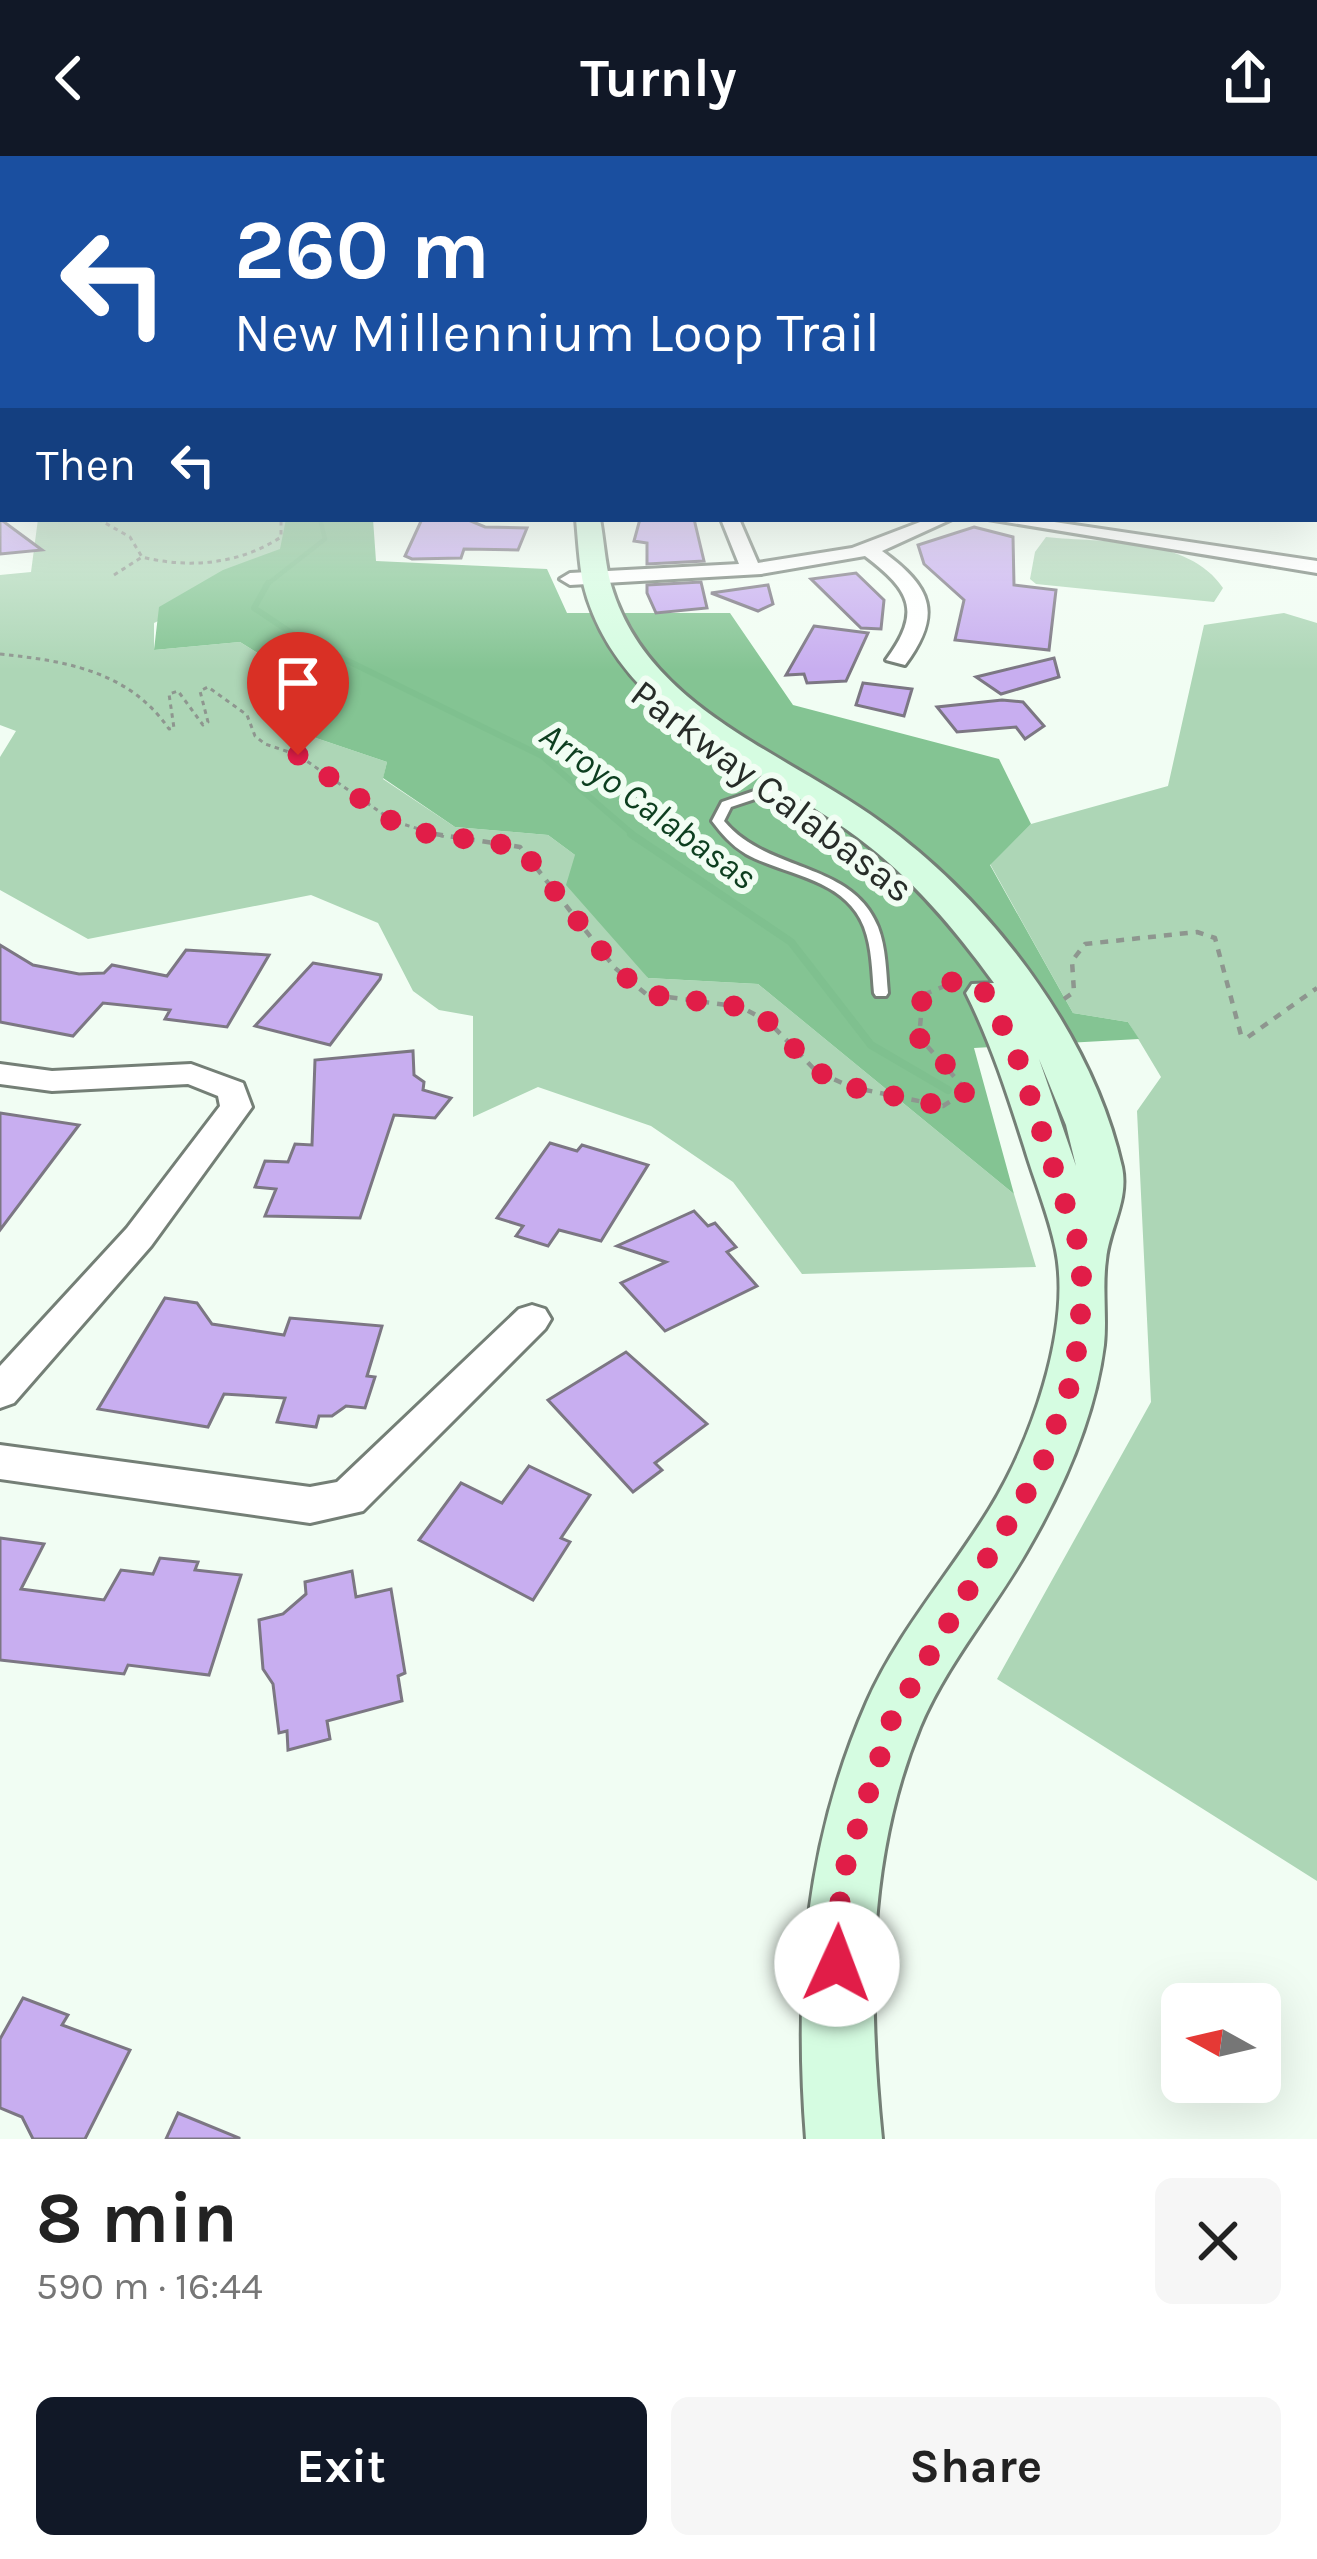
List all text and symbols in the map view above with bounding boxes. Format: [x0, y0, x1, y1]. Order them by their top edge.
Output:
icon: back [36, 45, 102, 111]
icon: share [1215, 45, 1281, 111]
text: Turnly [580, 46, 737, 110]
text: 260 m [234, 201, 490, 299]
icon: left [36, 204, 192, 360]
text: New Millennium Loop Trail [234, 301, 880, 365]
icon: left [160, 432, 226, 498]
text: Then [36, 439, 136, 491]
pin [247, 632, 349, 755]
icon: arrive [265, 650, 331, 716]
street label: Parkway Calabasas [622, 670, 922, 912]
water label: Arroyo Calabasas [532, 714, 764, 898]
position arrow [774, 1901, 900, 2027]
north arrow [1161, 1983, 1281, 2103]
map controls [1161, 1983, 1281, 2103]
text: 8 min [36, 2176, 238, 2260]
button: close [1155, 2178, 1281, 2304]
text: 590 m · 16:44 [36, 2263, 263, 2309]
button: Exit [36, 2397, 647, 2535]
button: Share [671, 2397, 1281, 2535]

